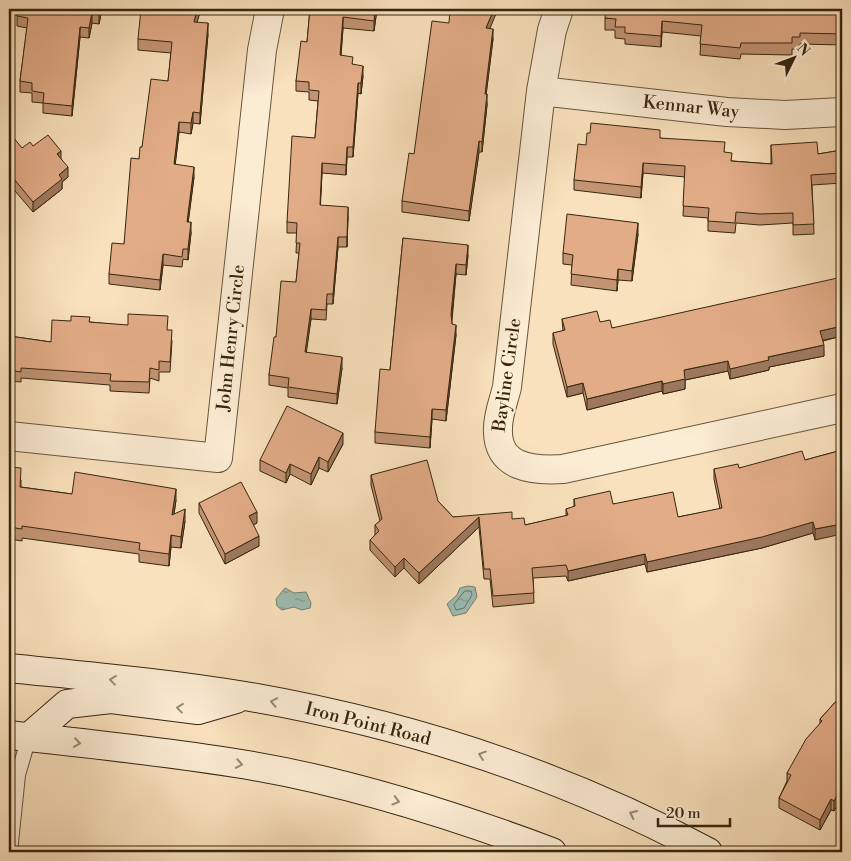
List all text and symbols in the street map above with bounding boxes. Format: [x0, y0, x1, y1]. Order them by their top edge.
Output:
north arrow [768, 32, 818, 82]
text: N [793, 40, 813, 60]
street label: Kennar Way [642, 90, 741, 124]
street label: John Henry Circle [212, 264, 250, 413]
street label: Bayline Circle [488, 317, 526, 434]
one-way arrow [109, 675, 117, 686]
one-way arrow [269, 697, 278, 708]
street label: Iron Point Road [303, 697, 434, 751]
one-way arrow [176, 703, 184, 714]
one-way arrow [73, 738, 82, 748]
one-way arrow [478, 751, 487, 761]
one-way arrow [234, 758, 243, 768]
one-way arrow [392, 796, 400, 806]
scale bar [658, 796, 731, 828]
text: 20 m [666, 804, 701, 823]
one-way arrow [629, 810, 638, 820]

